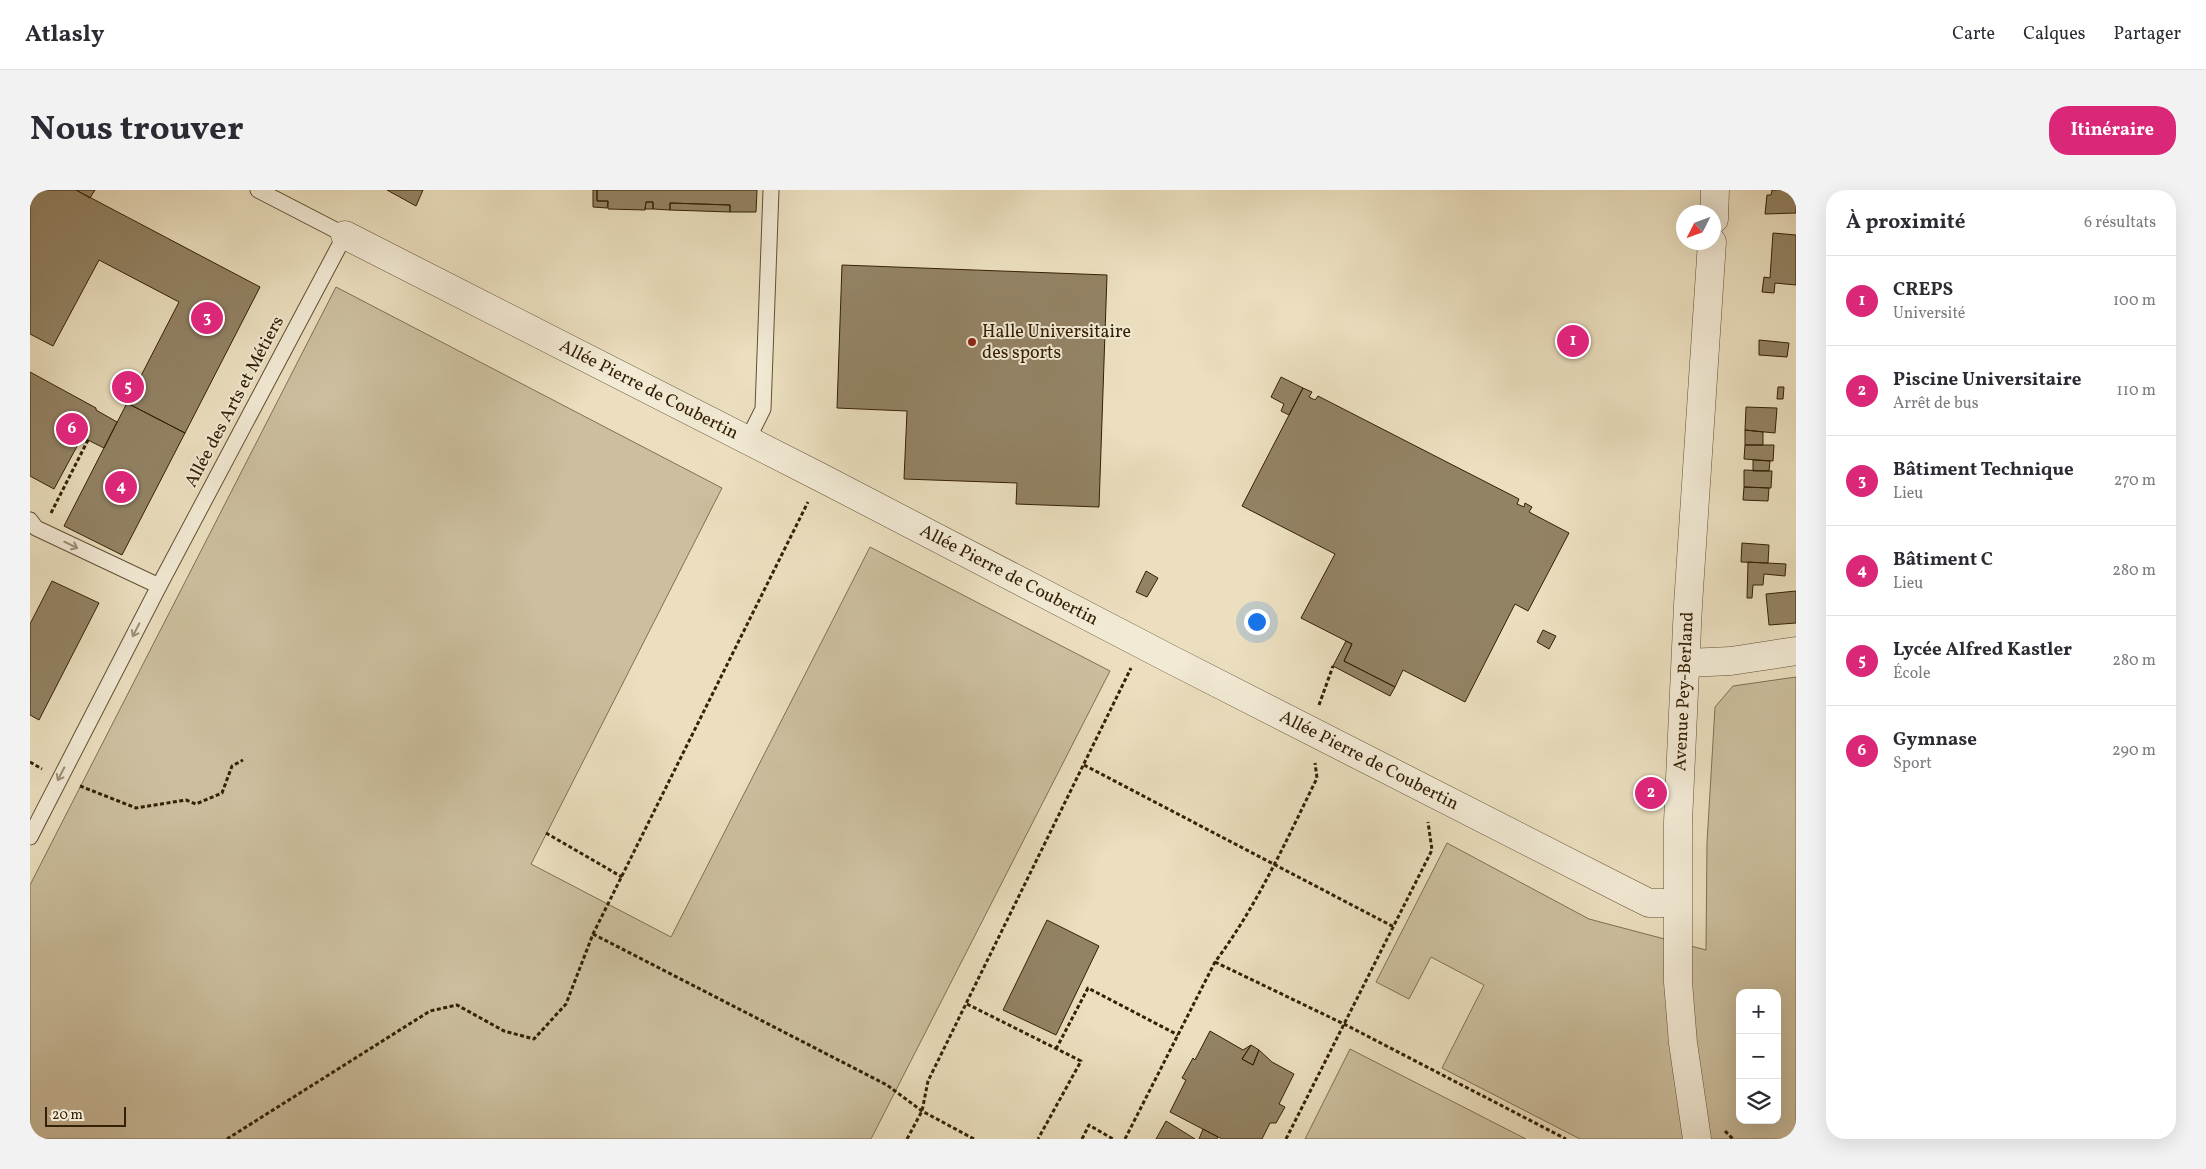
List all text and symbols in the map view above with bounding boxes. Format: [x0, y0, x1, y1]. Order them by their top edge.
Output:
text: Atlasly [25, 18, 104, 52]
text: Carte [1952, 22, 1995, 47]
text: Calques [2023, 22, 2085, 47]
text: Partager [2113, 22, 2181, 47]
text: Nous trouver [30, 106, 244, 154]
button: Itinéraire [2049, 106, 2176, 155]
north arrow [1676, 205, 1721, 250]
text: À proximité [1846, 208, 1965, 237]
text: 6 résultats [2084, 212, 2156, 234]
text: CREPS [1893, 277, 1953, 303]
text: 1 [1859, 290, 1865, 312]
text: 100 m [2113, 290, 2156, 312]
pin: 3 [191, 299, 223, 337]
text: Université [1893, 303, 1965, 325]
street label: Allée des Arts et Métiers [179, 312, 291, 492]
place label: Halle Universitaire des sports [982, 320, 1131, 366]
pin: 1 [1557, 322, 1589, 360]
street label: Allée Pierre de Coubertin [555, 334, 743, 446]
marker: Halle Universitaire des sports [966, 336, 978, 348]
text: Piscine Universitaire [1893, 367, 2081, 393]
pin: 5 [112, 368, 144, 406]
text: 2 [1858, 380, 1866, 402]
text: 110 m [2117, 380, 2156, 402]
text: Arrêt de bus [1893, 393, 1979, 415]
pin: 6 [56, 410, 88, 448]
text: Bâtiment Technique [1893, 457, 2074, 483]
pin: 4 [105, 468, 137, 506]
text: 3 [1858, 470, 1866, 492]
text: 270 m [2114, 470, 2156, 492]
text: Lieu [1893, 483, 1923, 505]
street label: Allée Pierre de Coubertin [915, 518, 1103, 632]
one-way arrow [63, 541, 78, 550]
text: Bâtiment C [1893, 547, 1993, 573]
text: 4 [1857, 560, 1867, 582]
text: 280 m [2112, 560, 2156, 582]
text: Lieu [1893, 573, 1923, 595]
your location [1244, 609, 1270, 635]
street label: Avenue Pey-Berland [1668, 611, 1700, 772]
one-way arrow [131, 622, 141, 637]
text: Lycée Alfred Kastler [1893, 637, 2072, 663]
text: 5 [1858, 650, 1866, 672]
text: 280 m [2112, 650, 2156, 672]
text: École [1893, 663, 1931, 685]
street label: Allée Pierre de Coubertin [1275, 704, 1463, 817]
text: Gymnase [1893, 727, 1977, 753]
text: 6 [1858, 740, 1866, 762]
text: 290 m [2112, 740, 2156, 762]
text: Sport [1893, 753, 1932, 775]
one-way arrow [56, 766, 65, 781]
pin: 2 [1635, 774, 1667, 812]
map controls [1736, 989, 1781, 1124]
button: + [1736, 989, 1781, 1034]
button: − [1736, 1034, 1781, 1079]
button: layers [1736, 1079, 1781, 1124]
scale bar [45, 1104, 126, 1127]
text: 20 m [52, 1106, 83, 1125]

